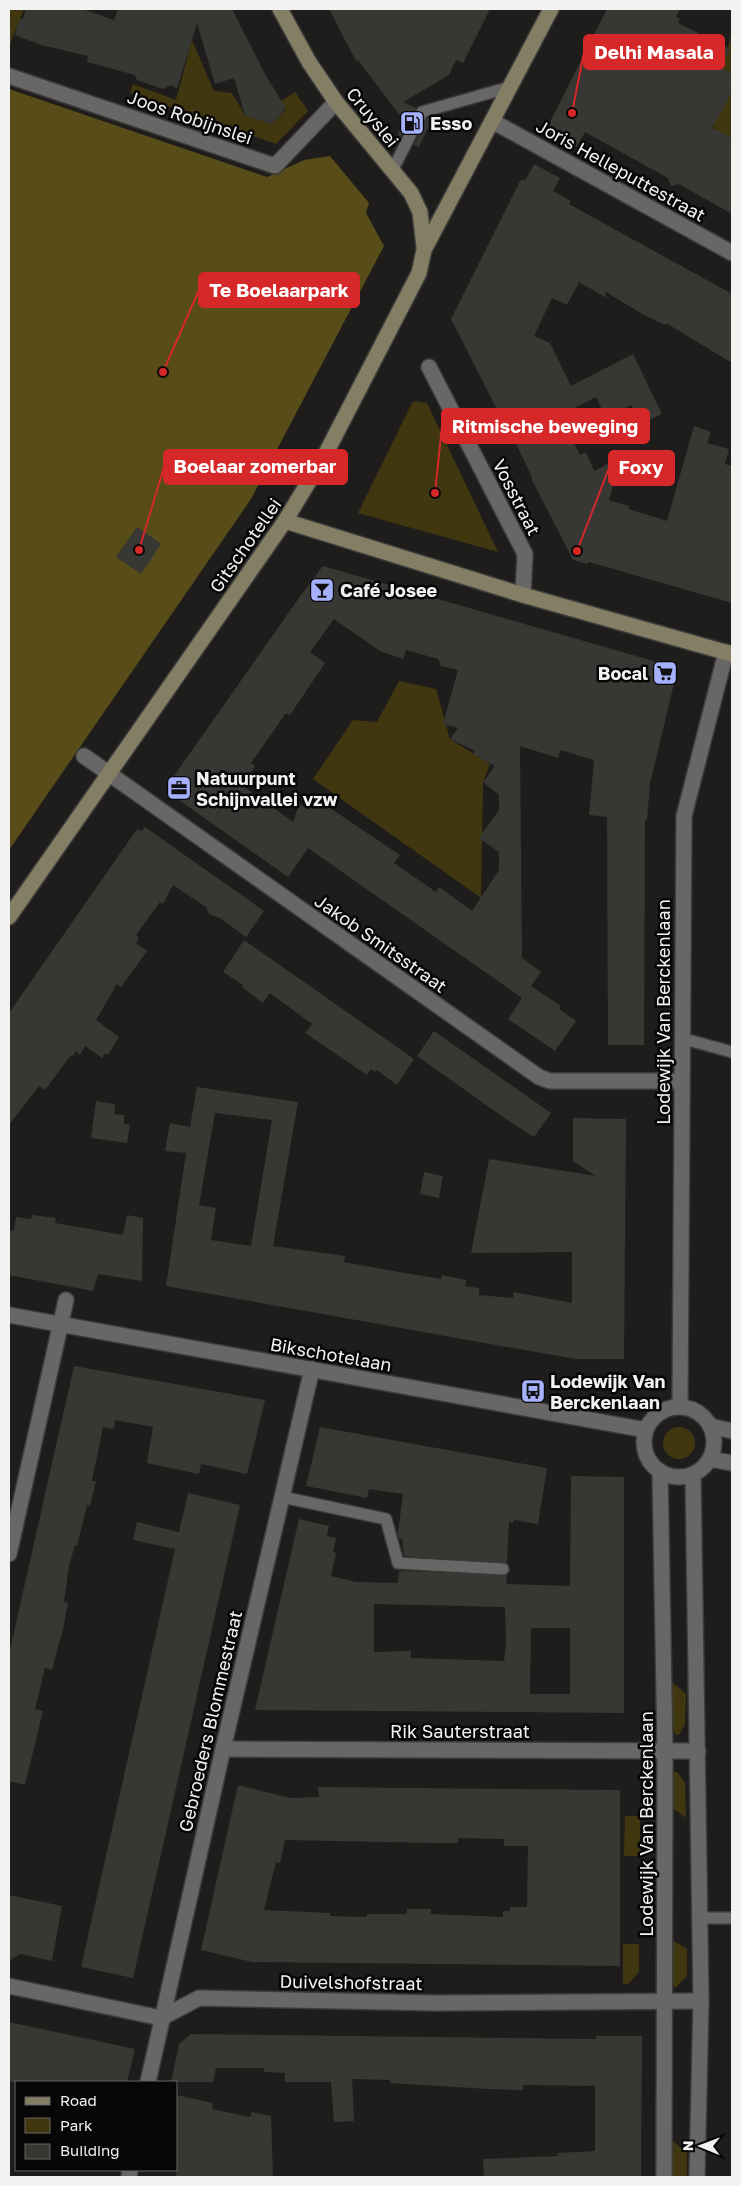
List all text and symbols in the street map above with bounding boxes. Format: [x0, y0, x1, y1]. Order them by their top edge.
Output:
callout: Delhi Masala [584, 35, 724, 69]
text: Delhi Masala [594, 40, 714, 63]
street label: Cruyslei [342, 83, 404, 151]
street label: Joos Robijnslei [125, 85, 255, 149]
fuel station icon: Esso [399, 110, 425, 136]
place label: Esso [430, 112, 472, 134]
street label: Joris Helleputtestraat [533, 114, 709, 226]
callout: Te Boelaarpark [199, 273, 359, 307]
text: Te Boelaarpark [209, 278, 349, 301]
callout: Ritmische beweging [442, 409, 649, 443]
text: Ritmische beweging [452, 414, 638, 437]
callout: Boelaar zomerbar [164, 450, 347, 484]
callout: Foxy [609, 451, 674, 485]
text: Boelaar zomerbar [174, 454, 337, 477]
street label: Vosstraat [489, 455, 545, 539]
text: Foxy [619, 455, 664, 478]
street label: Gitschotellei [204, 494, 286, 596]
bar icon: Café Josee [309, 577, 335, 603]
place label: Café Josee [340, 579, 438, 601]
supermarket icon: Bocal [652, 660, 678, 686]
place label: Bocal [598, 662, 648, 684]
place label: Natuurpunt Schijnvallei vzw [196, 767, 338, 810]
office icon: Natuurpunt Schijnvallei vzw [166, 775, 192, 801]
street label: Jakob Smitsstraat [311, 889, 451, 997]
street label: Lodewijk Van Berckenlaan [652, 899, 674, 1125]
street label: Bikschotelaan [268, 1332, 394, 1376]
place label: Lodewijk Van Berckenlaan [550, 1370, 665, 1413]
bus stop icon: Lodewijk Van Berckenlaan [520, 1378, 546, 1404]
street label: Gebroeders Blommestraat [174, 1608, 246, 1834]
street label: Lodewijk Van Berckenlaan [635, 1711, 657, 1937]
street label: Rik Sauterstraat [390, 1720, 530, 1742]
street label: Duivelshofstraat [279, 1970, 423, 1994]
legend [15, 2081, 178, 2171]
text: Road [60, 2091, 97, 2109]
text: Park [60, 2116, 93, 2134]
north arrow [676, 2121, 726, 2171]
text: N [679, 2140, 696, 2151]
text: Building [60, 2141, 120, 2159]

